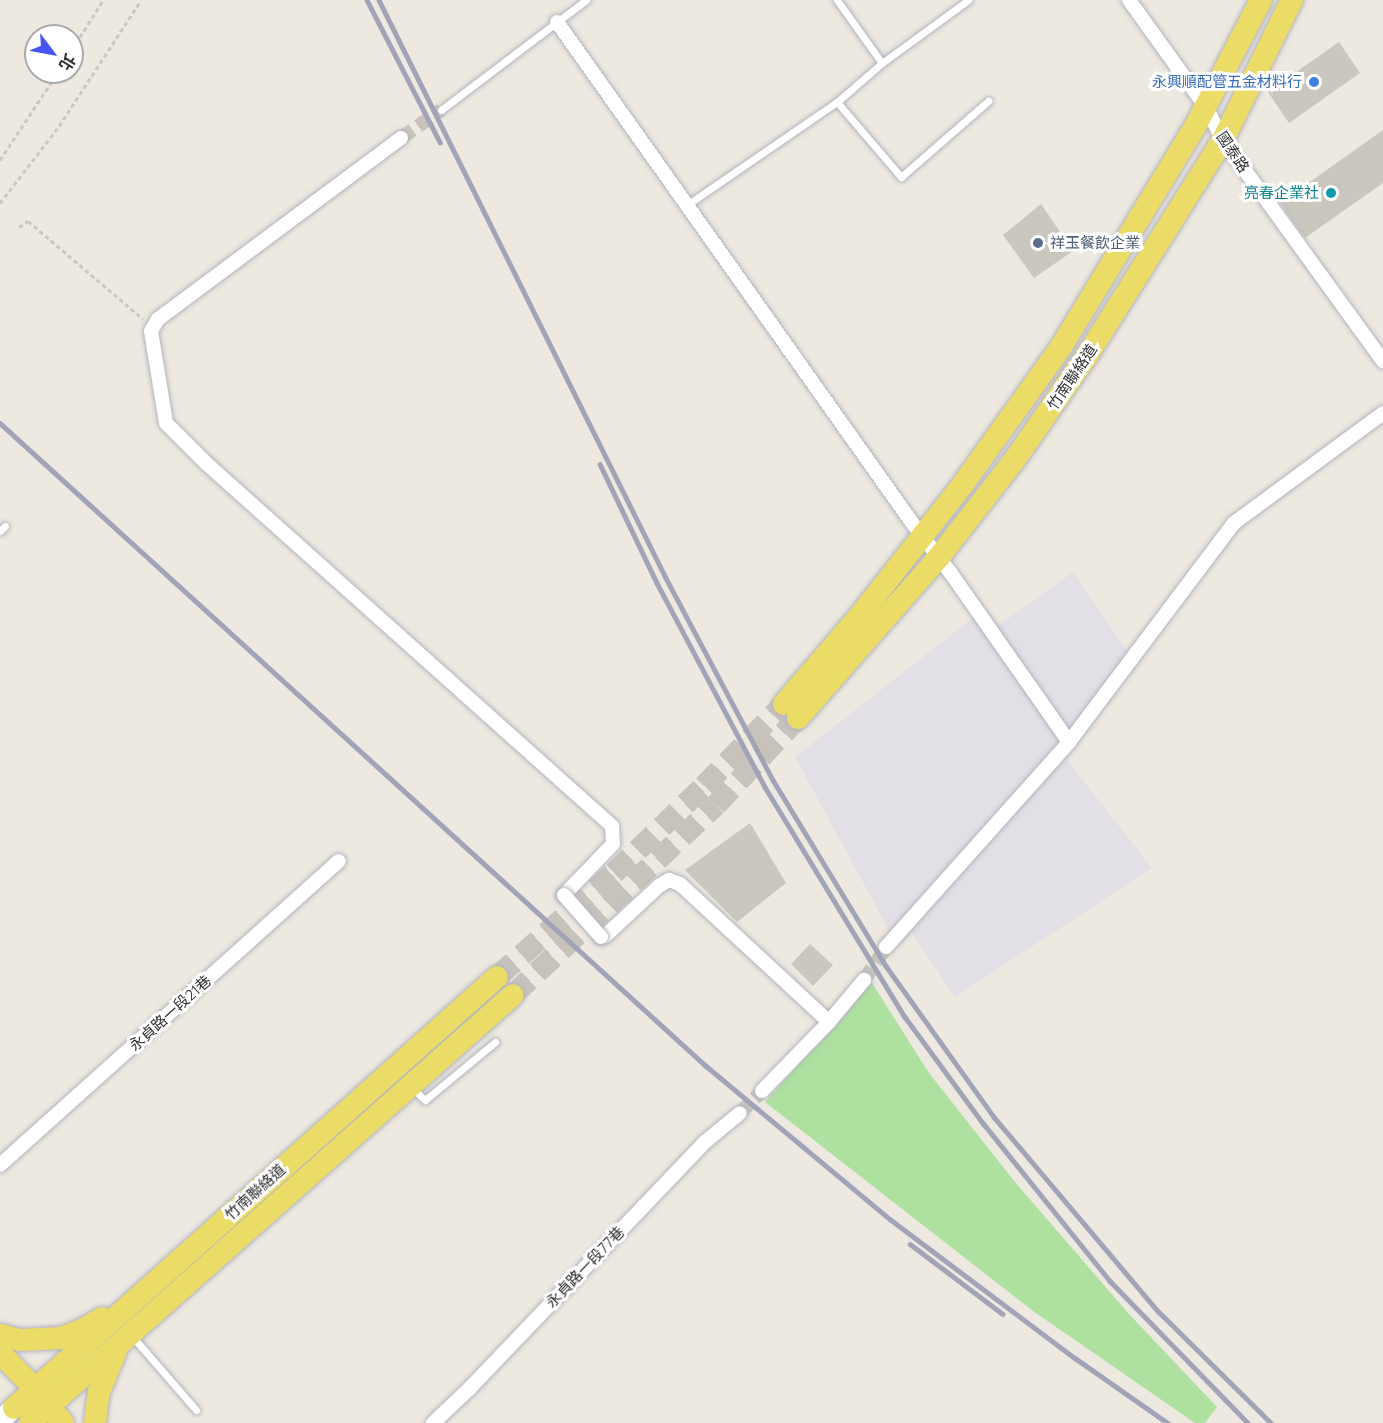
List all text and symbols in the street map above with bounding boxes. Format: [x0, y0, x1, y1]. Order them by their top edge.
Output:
north arrow [24, 24, 84, 84]
text: 北 [55, 50, 80, 75]
place label: 永興順配管五金材料行 [1152, 73, 1302, 91]
marker: 永興順配管五金材料行 [1307, 75, 1321, 89]
street label: 國泰路 [1213, 128, 1253, 176]
place label: 亮春企業社 [1244, 184, 1319, 202]
marker: 亮春企業社 [1324, 186, 1338, 200]
place label: 祥玉餐飲企業 [1050, 234, 1140, 252]
marker: 祥玉餐飲企業 [1031, 236, 1045, 250]
street label: 竹南聯絡道 [1044, 341, 1100, 413]
street label: 永貞路一段21巷 [125, 972, 215, 1054]
street label: 竹南聯絡道 [221, 1160, 289, 1224]
street label: 永貞路一段77巷 [542, 1223, 628, 1311]

